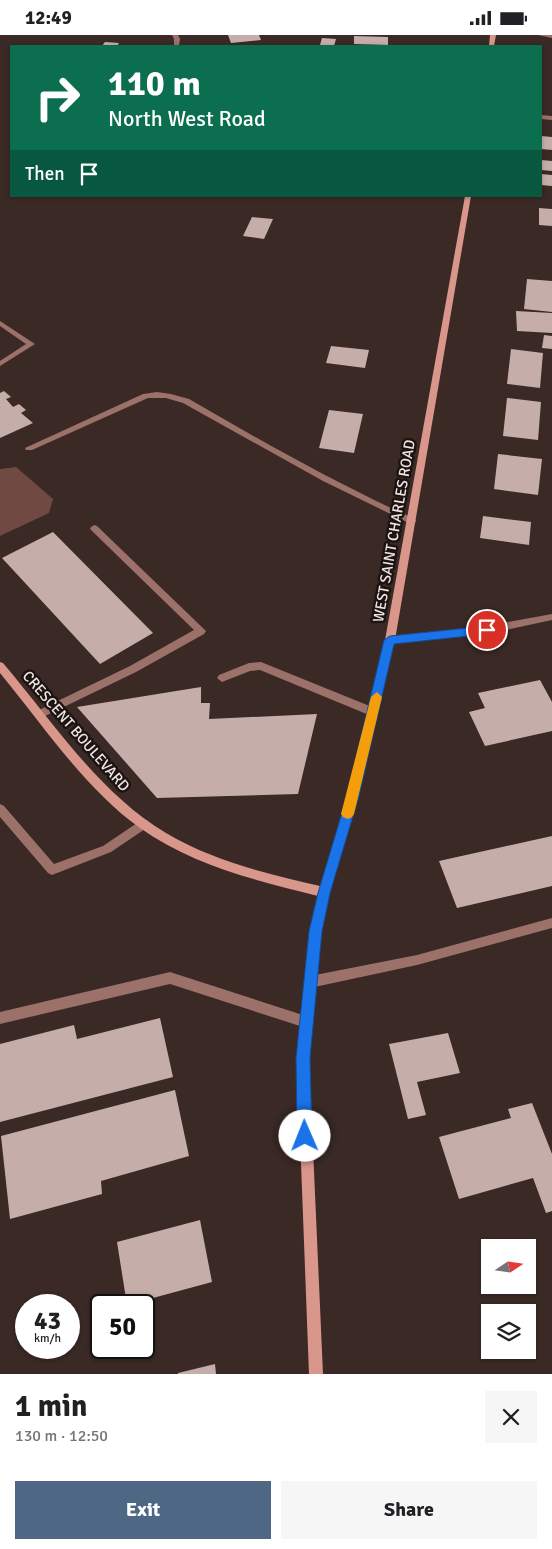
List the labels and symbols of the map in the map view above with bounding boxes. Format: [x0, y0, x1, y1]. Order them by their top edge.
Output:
street label: WEST SAINT CHARLES ROAD [369, 438, 419, 624]
pin [466, 609, 508, 651]
street label: CRESCENT BOULEVARD [19, 667, 133, 795]
position arrow [278, 1109, 330, 1161]
north arrow [481, 1239, 536, 1294]
speed limit sign: 50 [90, 1294, 155, 1359]

